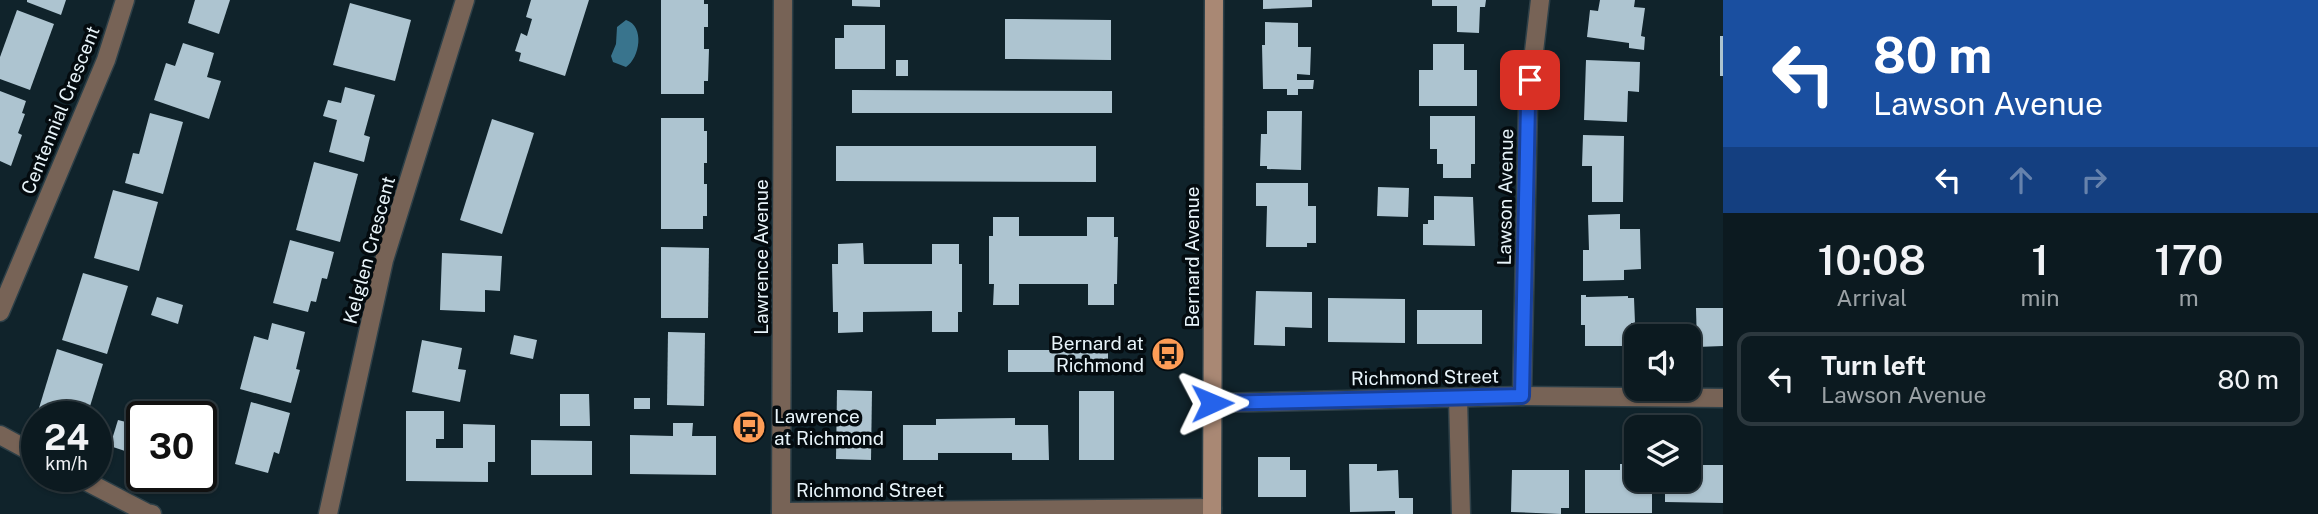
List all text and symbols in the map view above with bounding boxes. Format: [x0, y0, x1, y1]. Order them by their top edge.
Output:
street label: Centennial Crescent [16, 23, 104, 197]
text: 80 m [1873, 26, 1992, 84]
icon: left [1758, 28, 1849, 119]
pin [1500, 50, 1560, 110]
icon: arrive [1511, 61, 1549, 99]
text: Lawson Avenue [1873, 85, 2103, 122]
street label: Lawson Avenue [1493, 128, 1517, 266]
icon: left [1929, 161, 1967, 199]
icon: ahead [2002, 161, 2040, 199]
icon: right [2075, 161, 2113, 199]
street label: Kelglen Crescent [339, 174, 399, 326]
street label: Lawrence Avenue [750, 179, 772, 335]
street label: Bernard Avenue [1181, 187, 1203, 327]
text: 10:08 [1818, 235, 1926, 284]
text: 1 [2031, 235, 2049, 284]
text: 170 [2154, 235, 2223, 284]
text: Arrival [1836, 284, 1907, 311]
text: min [2021, 284, 2060, 311]
text: m [2179, 284, 2199, 311]
map controls [1624, 324, 1701, 492]
button: sound [1624, 324, 1701, 401]
place label: Bernard at Richmond [1051, 332, 1144, 376]
bus stop icon: Bernard at Richmond [1149, 335, 1187, 373]
text: Turn left [1821, 350, 1926, 381]
icon: left [1762, 360, 1800, 398]
text: 80 m [2218, 364, 2279, 395]
street label: Richmond Street [1351, 365, 1499, 389]
position arrow [1175, 366, 1249, 440]
text: Lawson Avenue [1821, 381, 1986, 408]
speed limit sign: 30 [126, 401, 217, 492]
place label: Lawrence at Richmond [774, 405, 884, 449]
bus stop icon: Lawrence at Richmond [730, 408, 768, 446]
button: layers [1624, 415, 1701, 492]
text: 24 [44, 417, 89, 458]
text: km/h [45, 453, 88, 474]
street label: Richmond Street [796, 479, 944, 501]

